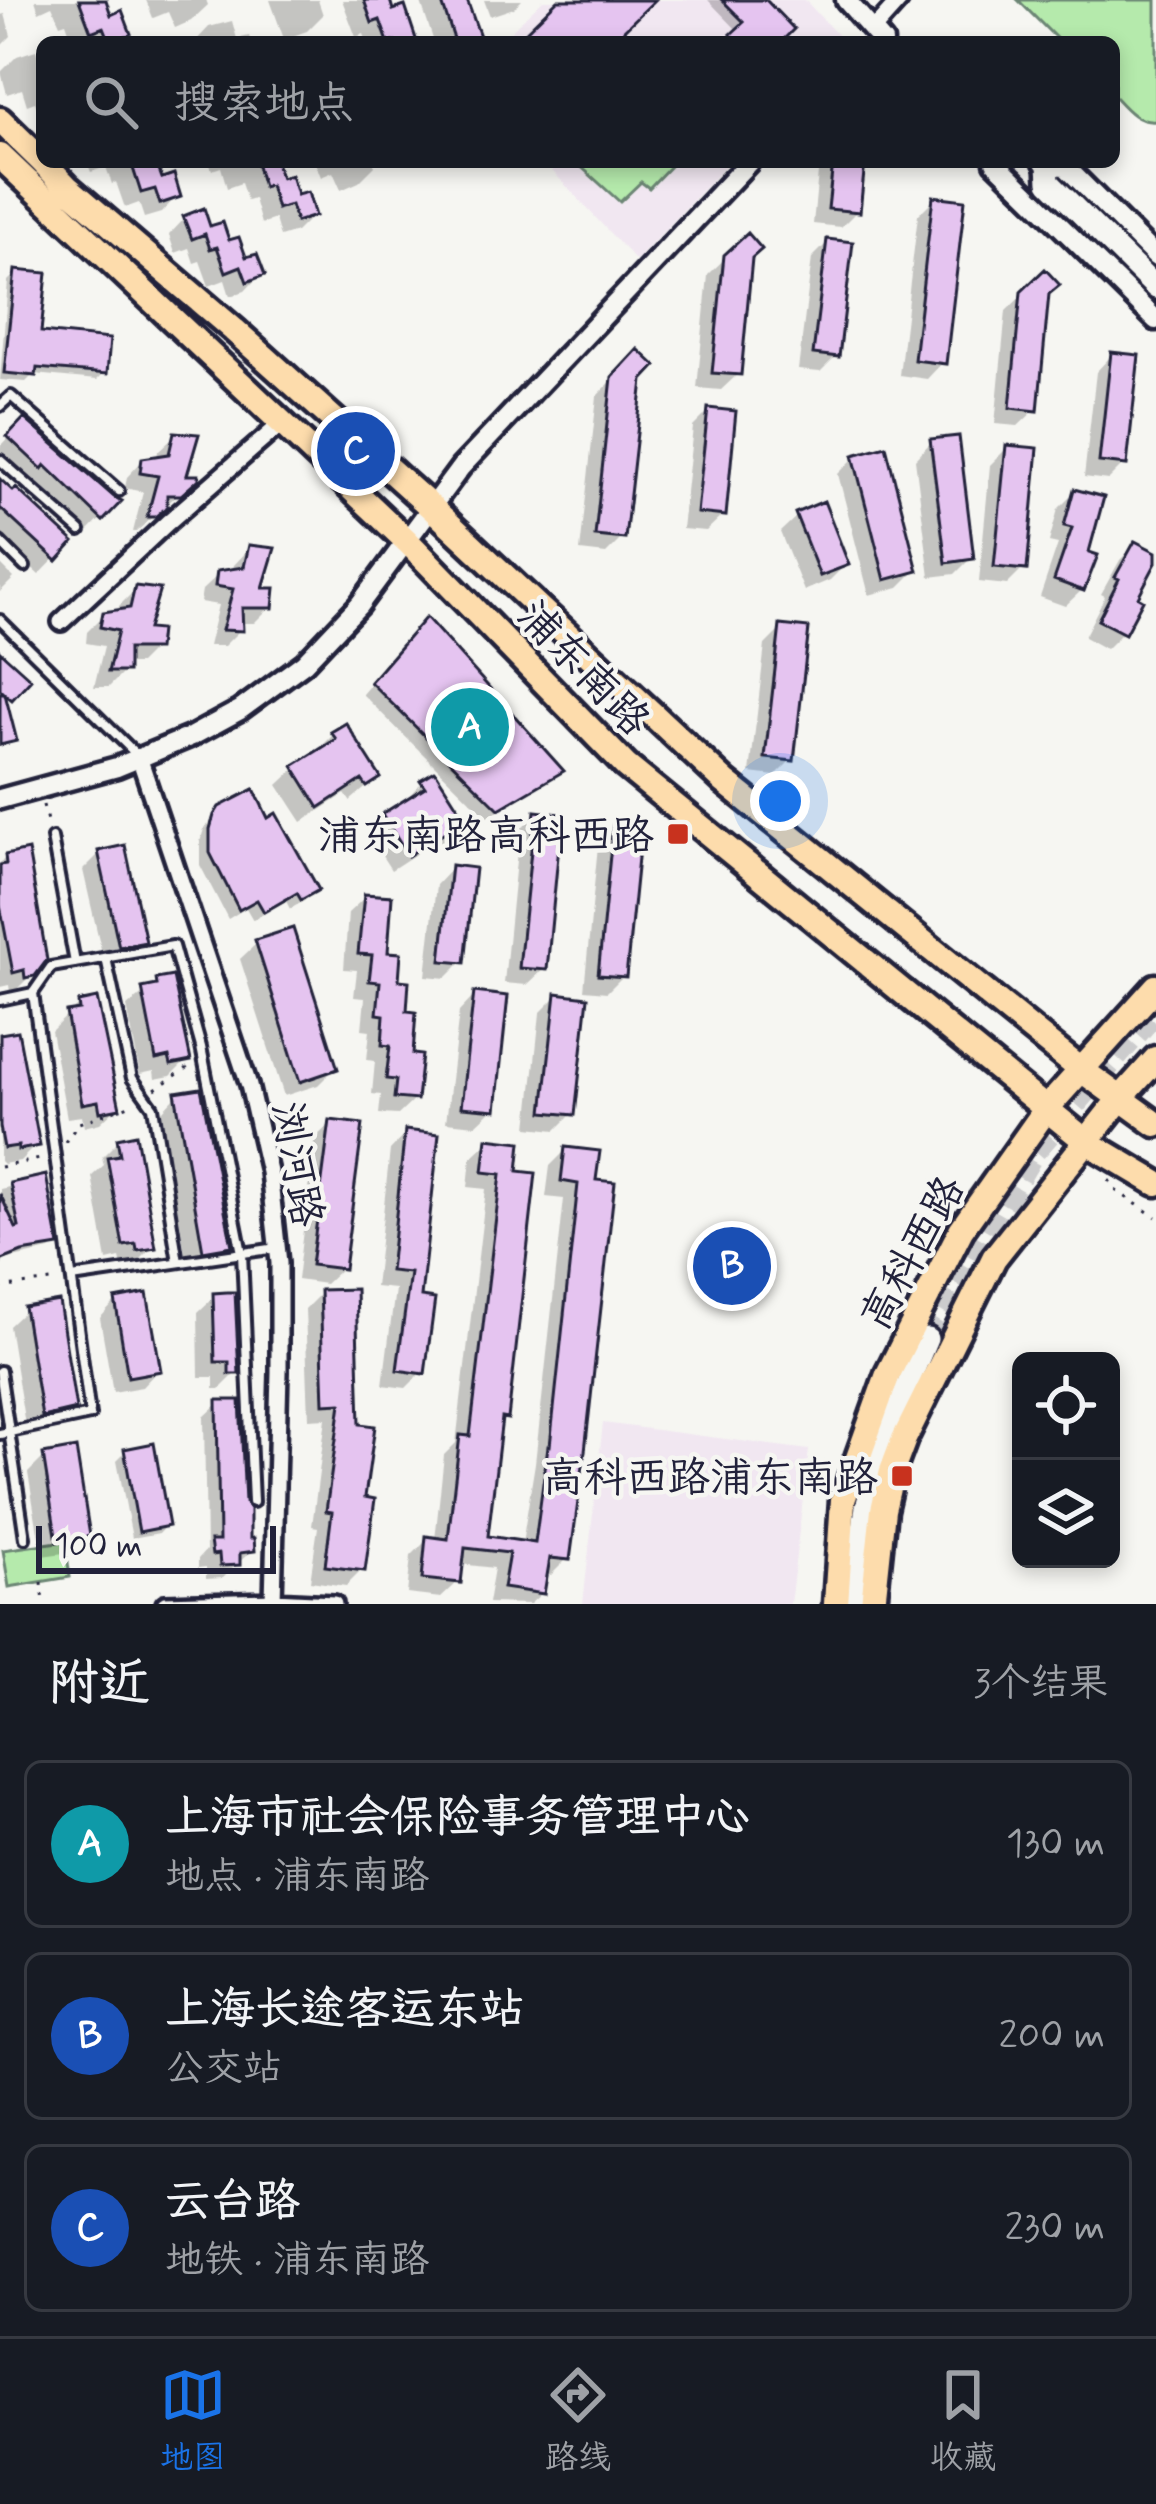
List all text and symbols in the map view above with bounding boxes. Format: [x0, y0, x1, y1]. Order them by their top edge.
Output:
search box [36, 36, 1120, 168]
icon: search [78, 69, 144, 135]
text: 搜索地点 [174, 75, 354, 134]
pin: C [317, 406, 395, 496]
street label: 浦东南路 [504, 590, 661, 749]
pin: A [431, 682, 509, 772]
your location [750, 771, 810, 831]
place label: 浦东南路高科西路 [318, 810, 654, 865]
marker: 浦东南路高科西路 [665, 821, 691, 847]
street label: 浏河路 [258, 1098, 334, 1231]
street label: 高科西路 [849, 1167, 979, 1341]
pin: B [693, 1221, 771, 1311]
map controls [1012, 1352, 1120, 1568]
button: locate [1012, 1352, 1120, 1460]
place label: 高科西路浦东南路 [542, 1452, 878, 1507]
button: layers [1012, 1460, 1120, 1568]
marker: 高科西路浦东南路 [889, 1463, 915, 1489]
scale bar [36, 1520, 276, 1573]
text: 100 m [54, 1525, 143, 1569]
text: 附近 [48, 1652, 150, 1718]
text: 3个结果 [973, 1659, 1108, 1710]
text: 上海市社会保险事务管理中心 [165, 1789, 750, 1848]
text: A [77, 1819, 103, 1870]
text: 130 m [1006, 1819, 1105, 1870]
text: 地点 · 浦东南路 [165, 1852, 429, 1903]
text: 上海长途客运东站 [165, 1981, 525, 2040]
text: B [78, 2011, 102, 2062]
text: 200 m [999, 2011, 1105, 2062]
text: 公交站 [165, 2044, 282, 2095]
text: 云台路 [165, 2173, 300, 2232]
text: C [76, 2203, 104, 2254]
text: 230 m [1004, 2203, 1105, 2254]
text: 地铁 · 浦东南路 [165, 2236, 429, 2287]
tab: 地图 [160, 2362, 226, 2481]
tab: 路线 [545, 2362, 611, 2481]
tab: 收藏 [930, 2362, 996, 2481]

